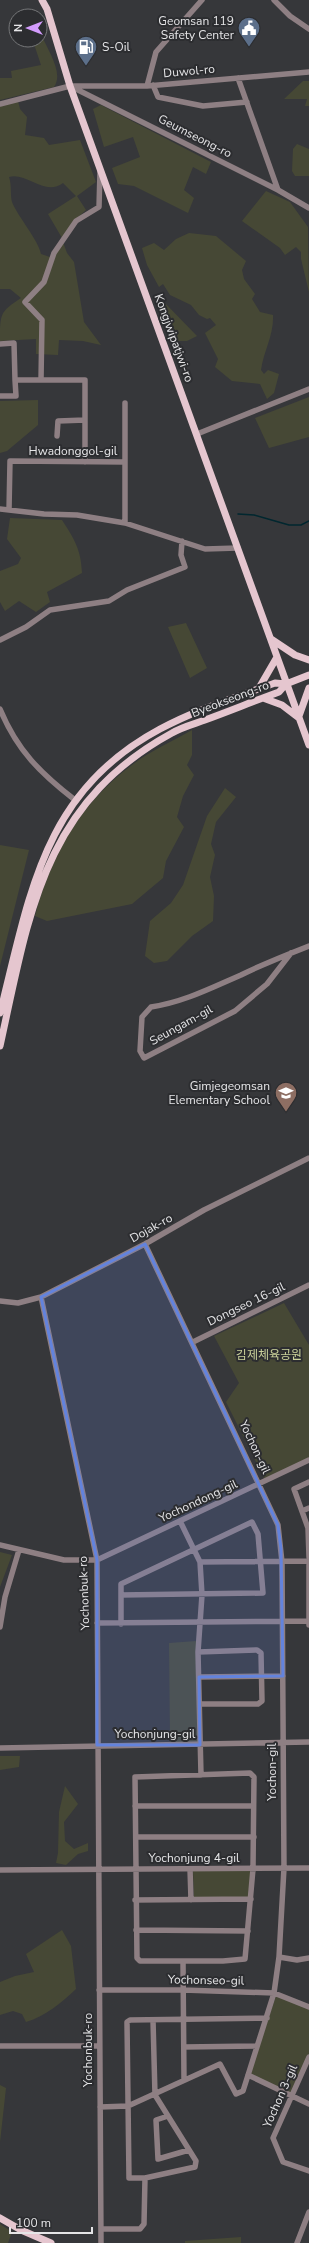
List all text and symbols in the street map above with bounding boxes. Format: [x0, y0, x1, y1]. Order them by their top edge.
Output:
north arrow [8, 8, 48, 48]
place label: Geomsan 119 Safety Center [158, 13, 235, 43]
public building icon: Geomsan 119 Safety Center [236, 15, 262, 48]
text: N [11, 24, 26, 32]
fuel station icon: S-Oil [73, 34, 99, 67]
place label: S-Oil [102, 39, 130, 55]
street label: Duwol-ro [163, 61, 216, 81]
street label: Geumseong-ro [155, 111, 235, 162]
street label: Kongjwipatjwi-ro [151, 292, 198, 385]
street label: Hwadonggol-gil [29, 443, 118, 459]
street label: Byeokseong-ro [189, 677, 271, 721]
street label: Seungam-gil [147, 1001, 216, 1049]
place label: Gimjegeomsan Elementary School [169, 1078, 270, 1108]
school or university icon: Gimjegeomsan Elementary School [273, 1080, 299, 1113]
street label: Dojak-ro [127, 1210, 175, 1246]
street label: Dongseo 16-gil [205, 1278, 288, 1330]
park label: 김제체육공원 [236, 1347, 302, 1363]
street label: Yochon-gil [235, 1417, 275, 1477]
street label: Yochondong-gil [155, 1476, 240, 1527]
street label: Yochonbuk-ro [75, 1555, 93, 1631]
street label: Yochonjung-gil [114, 1726, 196, 1742]
street label: Yochon-gil [264, 1743, 280, 1802]
street label: Yochonjung 4-gil [147, 1850, 240, 1866]
street label: Yochonseo-gil [167, 1971, 245, 1989]
street label: Yochonbuk-ro [80, 2013, 96, 2088]
street label: Yochon 3-gil [259, 2061, 301, 2131]
scale bar [10, 2209, 92, 2235]
text: 100 m [16, 2215, 51, 2231]

